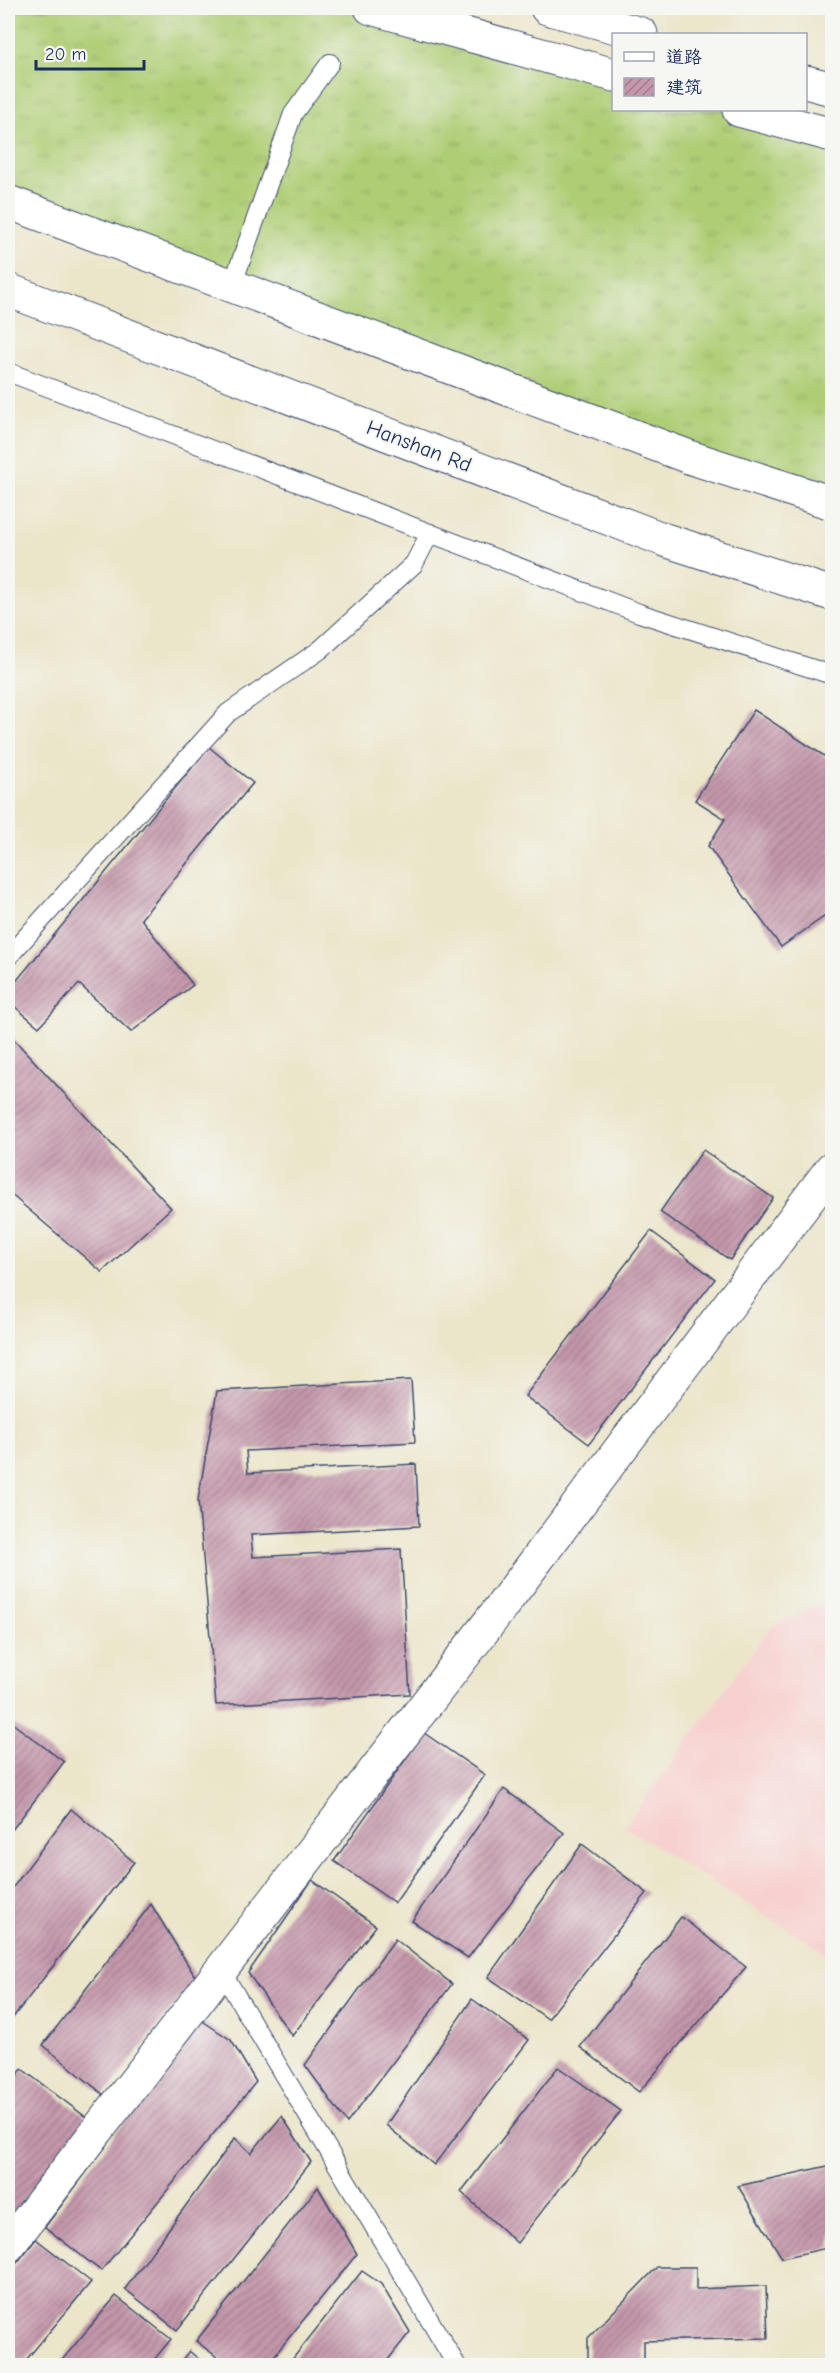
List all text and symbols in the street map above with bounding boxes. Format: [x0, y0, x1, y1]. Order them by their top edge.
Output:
scale bar [36, 33, 144, 71]
legend [612, 33, 807, 111]
text: 20 m [45, 44, 86, 65]
text: 道路 [666, 47, 702, 68]
text: 建筑 [666, 77, 702, 98]
street label: Hanshan Rd [363, 415, 475, 477]

